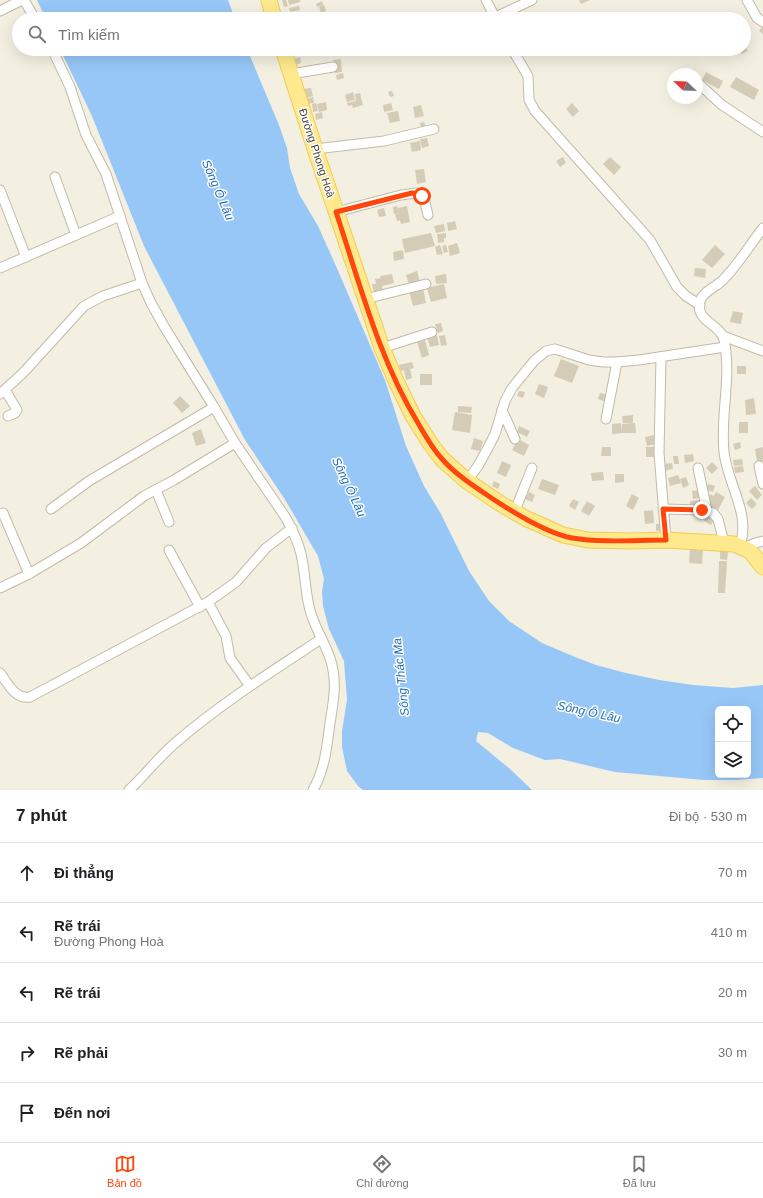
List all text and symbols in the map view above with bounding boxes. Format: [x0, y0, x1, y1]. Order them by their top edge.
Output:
search box [12, 12, 751, 56]
icon: search [26, 23, 48, 45]
text: Tìm kiếm [58, 26, 120, 43]
north arrow [667, 68, 703, 104]
street label: Đường Phong Hoà [297, 107, 337, 200]
water label: Sông Ô Lâu [199, 157, 238, 223]
route start [413, 187, 431, 205]
water label: Sông Ô Lâu [329, 455, 370, 519]
route end [693, 501, 711, 519]
water label: Sông Thác Ma [390, 637, 412, 717]
water label: Sông Ô Lâu [556, 698, 622, 726]
map controls [715, 706, 751, 778]
button: locate [715, 706, 751, 742]
button: layers [715, 742, 751, 778]
text: 7 phút [16, 806, 67, 825]
text: Đi bộ · 530 m [669, 809, 747, 824]
icon: ahead [16, 862, 38, 884]
text: Đi thẳng [54, 864, 114, 881]
text: 70 m [718, 865, 747, 880]
text: Rẽ trái [54, 917, 101, 934]
icon: left [16, 922, 38, 944]
text: 410 m [711, 925, 747, 940]
text: Đường Phong Hoà [54, 934, 164, 949]
icon: left [16, 982, 38, 1004]
text: Rẽ trái [54, 984, 101, 1001]
text: 20 m [718, 985, 747, 1000]
icon: right [16, 1042, 38, 1064]
text: Rẽ phải [54, 1044, 108, 1061]
text: 30 m [718, 1045, 747, 1060]
icon: arrive [16, 1102, 38, 1124]
text: Đến nơi [54, 1104, 111, 1121]
tab: Bản đồ [107, 1153, 142, 1189]
tab: Chỉ đường [356, 1153, 409, 1189]
tab: Đã lưu [623, 1153, 656, 1189]

